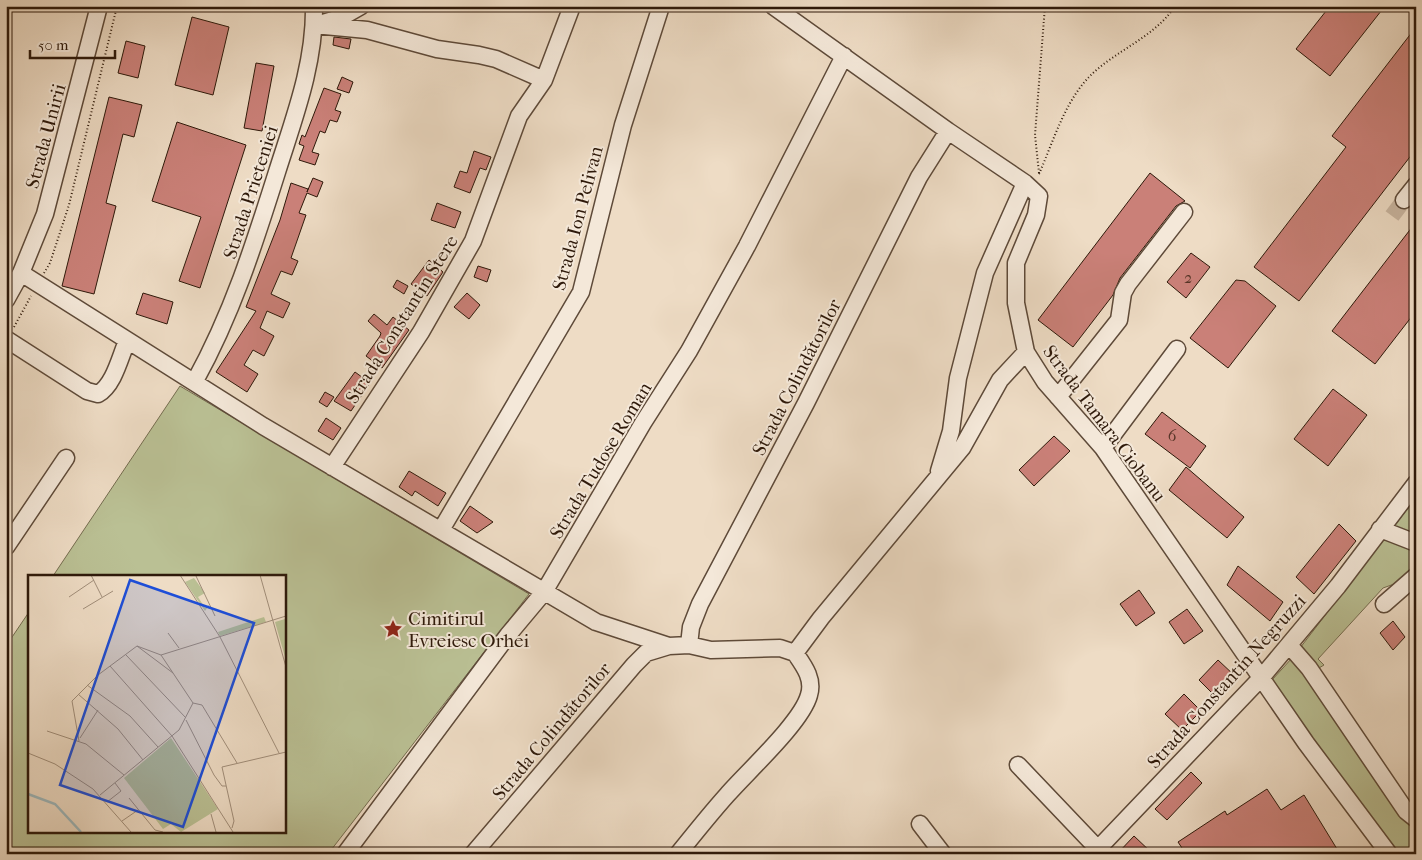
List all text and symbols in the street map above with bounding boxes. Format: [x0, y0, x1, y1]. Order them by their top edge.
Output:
scale bar [30, 28, 115, 60]
text: 50 m [38, 36, 69, 54]
street label: Strada Unirii [21, 81, 71, 191]
street label: Strada Prieteniei [219, 123, 283, 262]
street label: Strada Ion Pelivan [548, 144, 608, 293]
street label: Strada Constantin Stere [341, 231, 463, 408]
house number: 2 [1184, 268, 1192, 287]
street label: Strada Colindătorilor [748, 295, 846, 459]
street label: Strada Tamara Ciobanu [1038, 341, 1170, 506]
street label: Strada Tudose Roman [545, 378, 656, 543]
house number: 6 [1168, 426, 1177, 445]
inset map [28, 575, 285, 832]
street label: Strada Constantin Negruzzi [1143, 590, 1311, 773]
place label: Cimitirul Evreiesc Orhei [408, 608, 530, 652]
place icon: Cimitirul Evreiesc Orhei [382, 618, 404, 640]
street label: Strada Colindătorilor [488, 658, 616, 805]

